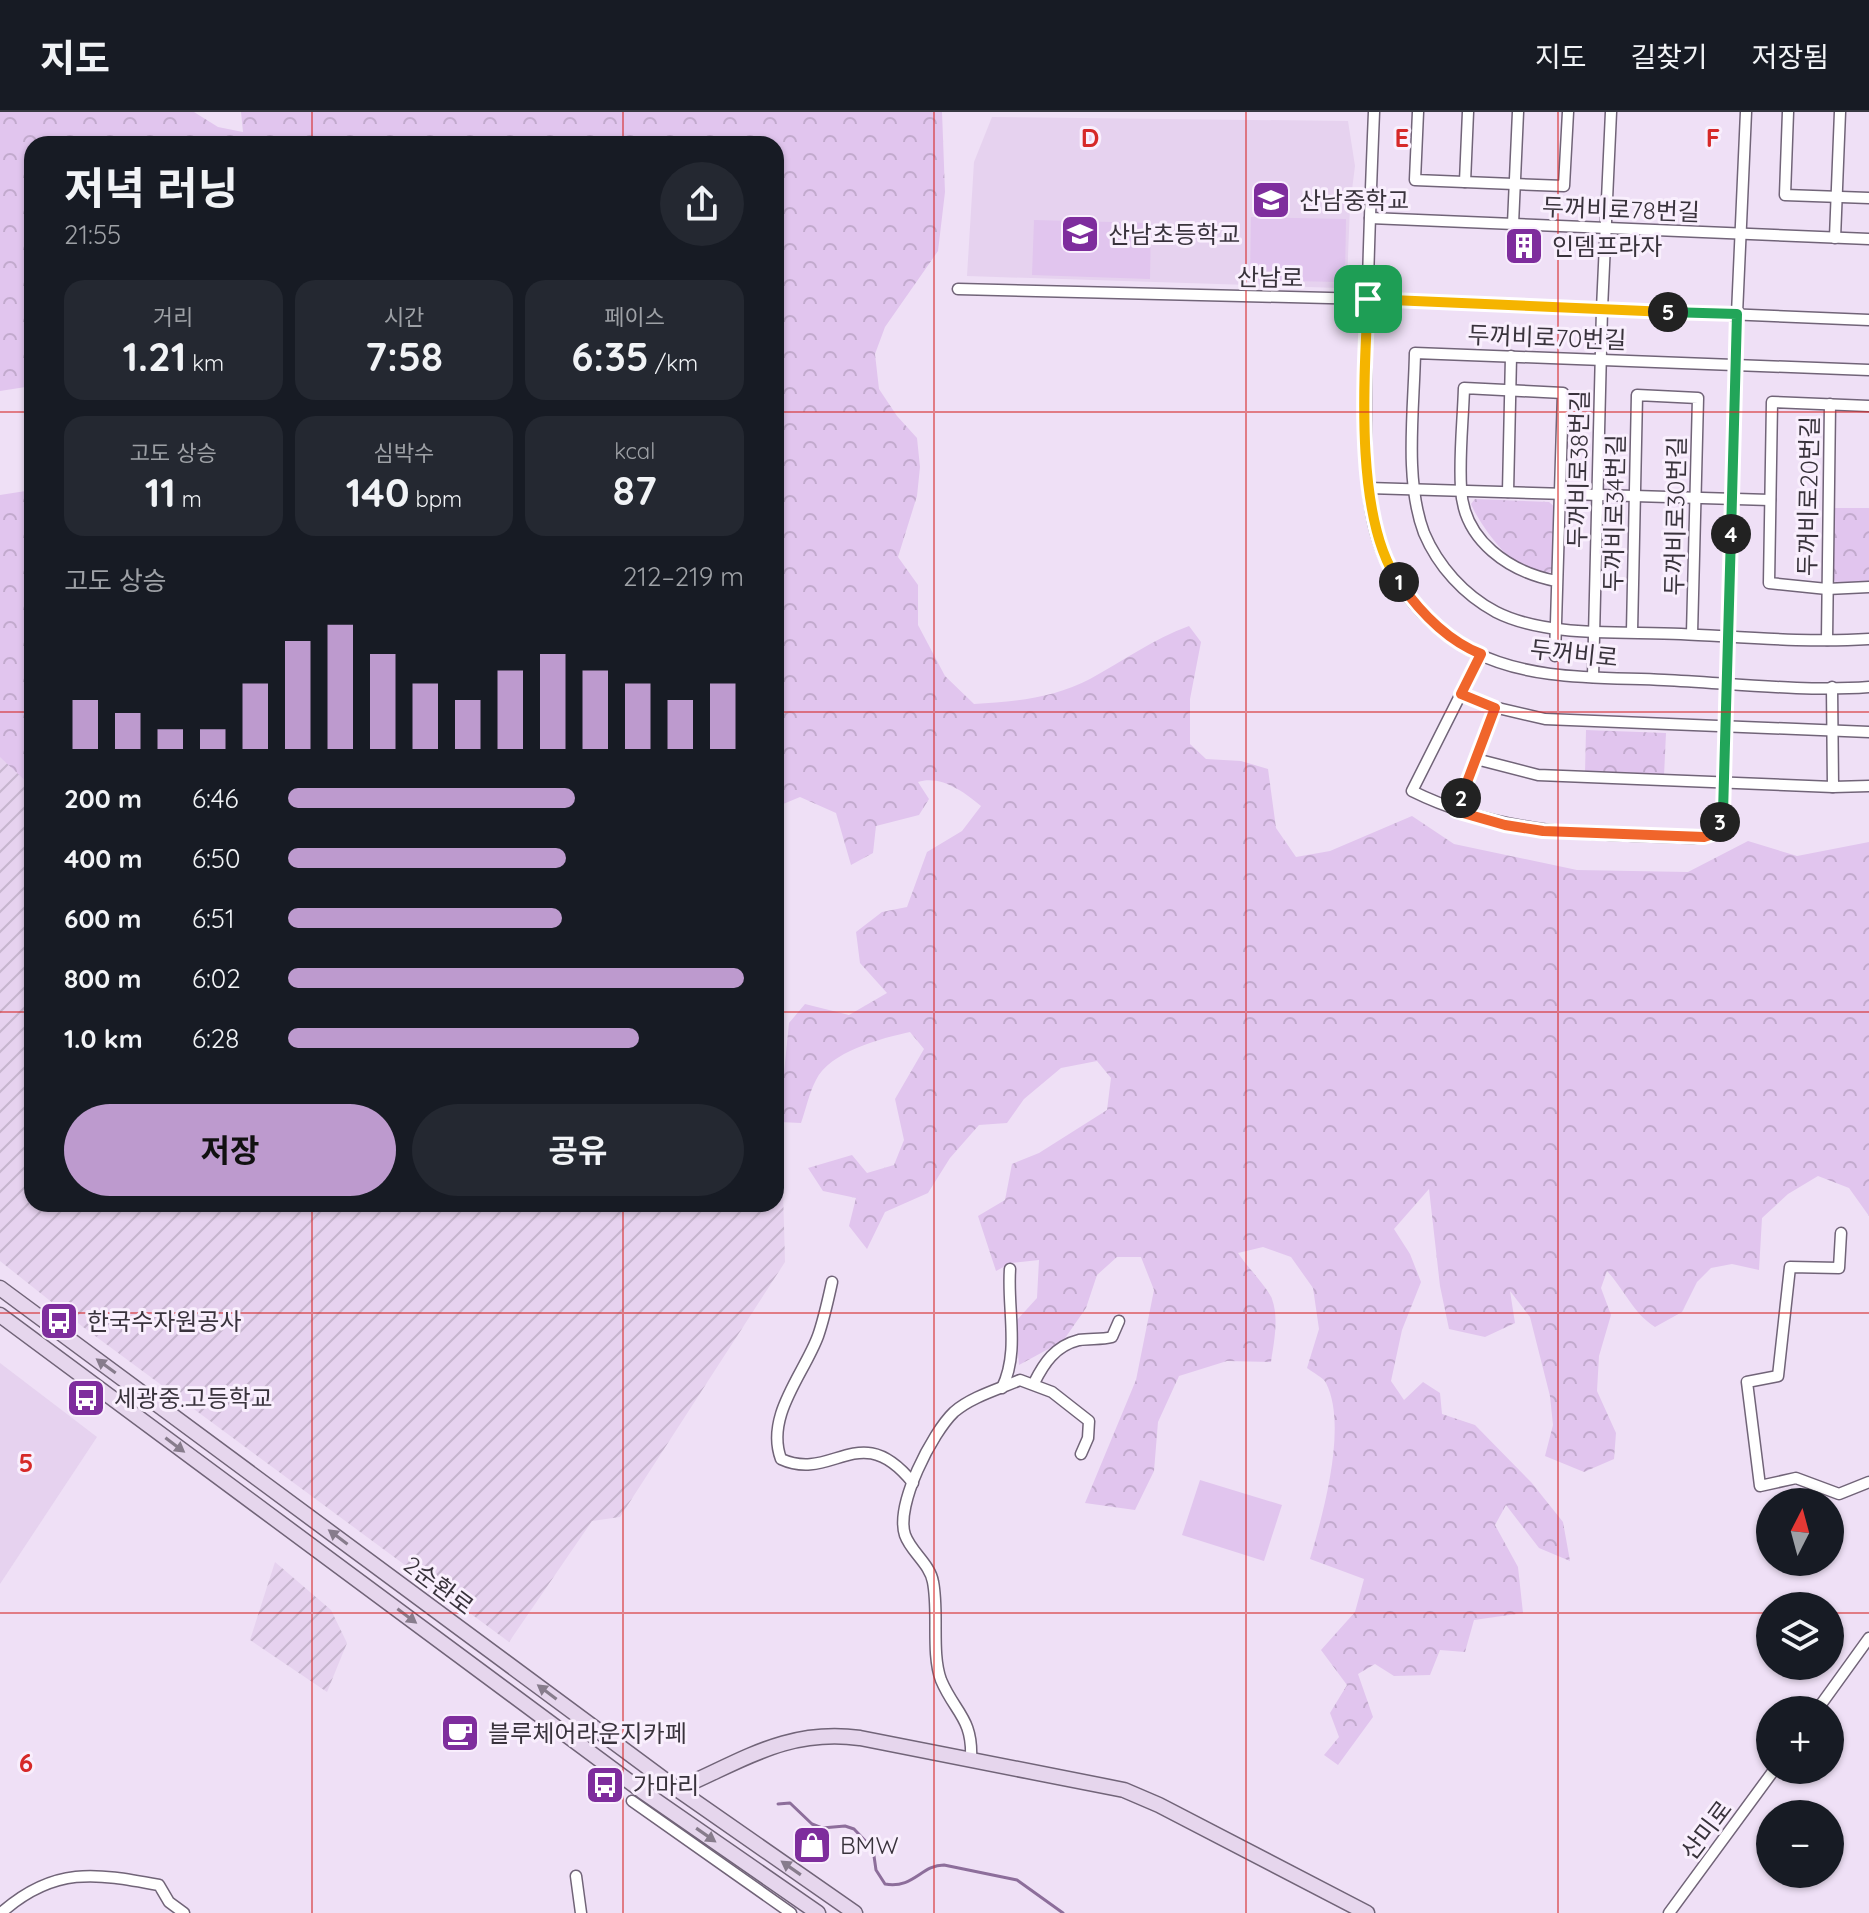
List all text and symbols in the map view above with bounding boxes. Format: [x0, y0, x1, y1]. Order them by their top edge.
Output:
text: 지도 [40, 34, 110, 82]
text: 지도 [1535, 39, 1586, 74]
text: 길찾기 [1630, 39, 1708, 74]
text: 저장됨 [1752, 39, 1829, 74]
text: D [1081, 121, 1099, 154]
text: E [1395, 121, 1409, 154]
text: F [1706, 121, 1720, 154]
text: 저녁 러닝 [64, 160, 238, 215]
button: share [660, 162, 744, 246]
school or university icon: 산남중학교 [1250, 179, 1292, 221]
place label: 산남중학교 [1299, 185, 1409, 215]
street label: 두꺼비로78번길 [1542, 191, 1700, 227]
school or university icon: 산남초등학교 [1059, 213, 1101, 255]
text: 21:55 [64, 218, 121, 251]
place label: 산남초등학교 [1108, 219, 1240, 249]
building icon: 인뎀프라자 [1503, 225, 1545, 267]
place label: 인뎀프라자 [1552, 231, 1662, 261]
street label: 산남로 [1237, 261, 1303, 293]
pin [1334, 265, 1402, 333]
icon: arrive [1346, 277, 1390, 321]
pin: 5 [1648, 292, 1688, 332]
text: 5 [1662, 298, 1674, 326]
text: 거리 [153, 303, 194, 331]
text: 시간 [384, 303, 424, 331]
text: 페이스 [604, 303, 665, 331]
street label: 두꺼비로70번길 [1467, 319, 1627, 355]
text: 1.21 [122, 331, 186, 381]
text: 7:58 [365, 331, 443, 381]
text: 6:35 [571, 331, 649, 381]
text: km [186, 349, 224, 377]
text: /km [649, 349, 698, 377]
street label: 두꺼비로38번길 [1562, 390, 1594, 548]
street label: 두꺼비로20번길 [1792, 416, 1824, 576]
street label: 두꺼비로34번길 [1598, 434, 1630, 592]
street label: 두꺼비로30번길 [1659, 436, 1691, 596]
text: kcal [614, 437, 655, 465]
text: 고도 상승 [130, 439, 217, 467]
text: 심박수 [374, 439, 434, 467]
text: 87 [613, 465, 657, 515]
text: 11 [145, 467, 176, 517]
text: 140 [346, 467, 409, 517]
text: m [176, 485, 202, 513]
text: bpm [409, 485, 462, 513]
pin: 4 [1711, 514, 1751, 554]
text: 4 [1725, 520, 1737, 548]
text: 212–219 m [623, 560, 744, 593]
pin: 1 [1379, 562, 1419, 602]
text: 고도 상승 [64, 564, 167, 597]
text: 1 [1395, 568, 1403, 596]
street label: 두꺼비로 [1529, 633, 1619, 673]
pin: 2 [1441, 778, 1481, 818]
text: 200 m [64, 782, 142, 815]
text: 6:46 [192, 782, 239, 815]
text: 2 [1455, 784, 1467, 812]
pin: 3 [1700, 802, 1740, 842]
text: 3 [1714, 808, 1726, 836]
text: 400 m [64, 842, 142, 875]
text: 6:50 [192, 842, 241, 875]
text: 600 m [64, 902, 142, 935]
text: 6:51 [192, 902, 235, 935]
text: 800 m [64, 962, 141, 995]
text: 6:02 [192, 962, 241, 995]
text: 1.0 km [64, 1022, 143, 1055]
text: 6:28 [192, 1022, 239, 1055]
button: 저장 [64, 1104, 396, 1196]
button: 공유 [412, 1104, 744, 1196]
bus stop icon: 한국수자원공사 [38, 1300, 80, 1342]
place label: 한국수자원공사 [87, 1306, 242, 1336]
one-way arrow [96, 1359, 117, 1374]
bus stop icon: 세광중.고등학교 [65, 1377, 107, 1419]
place label: 세광중.고등학교 [114, 1383, 273, 1413]
one-way arrow [165, 1436, 186, 1452]
text: 5 [19, 1446, 33, 1479]
north arrow [1756, 1488, 1844, 1576]
map controls [1756, 1488, 1844, 1888]
one-way arrow [328, 1530, 348, 1546]
street label: 2순환로 [398, 1549, 480, 1621]
button: layers [1756, 1592, 1844, 1680]
one-way arrow [396, 1608, 417, 1624]
one-way arrow [536, 1685, 557, 1701]
button: + [1756, 1696, 1844, 1784]
cafe icon: 블루체어라운지카페 [439, 1712, 481, 1754]
place label: 블루체어라운지카페 [488, 1718, 687, 1748]
text: 6 [19, 1746, 33, 1779]
bus stop icon: 가마리 [584, 1764, 626, 1806]
place label: 가마리 [633, 1770, 699, 1800]
street label: 산미로 [1674, 1795, 1738, 1865]
button: − [1756, 1800, 1844, 1888]
shop icon: BMW [791, 1824, 833, 1866]
one-way arrow [696, 1827, 717, 1842]
place label: BMW [840, 1830, 899, 1860]
one-way arrow [780, 1861, 801, 1876]

